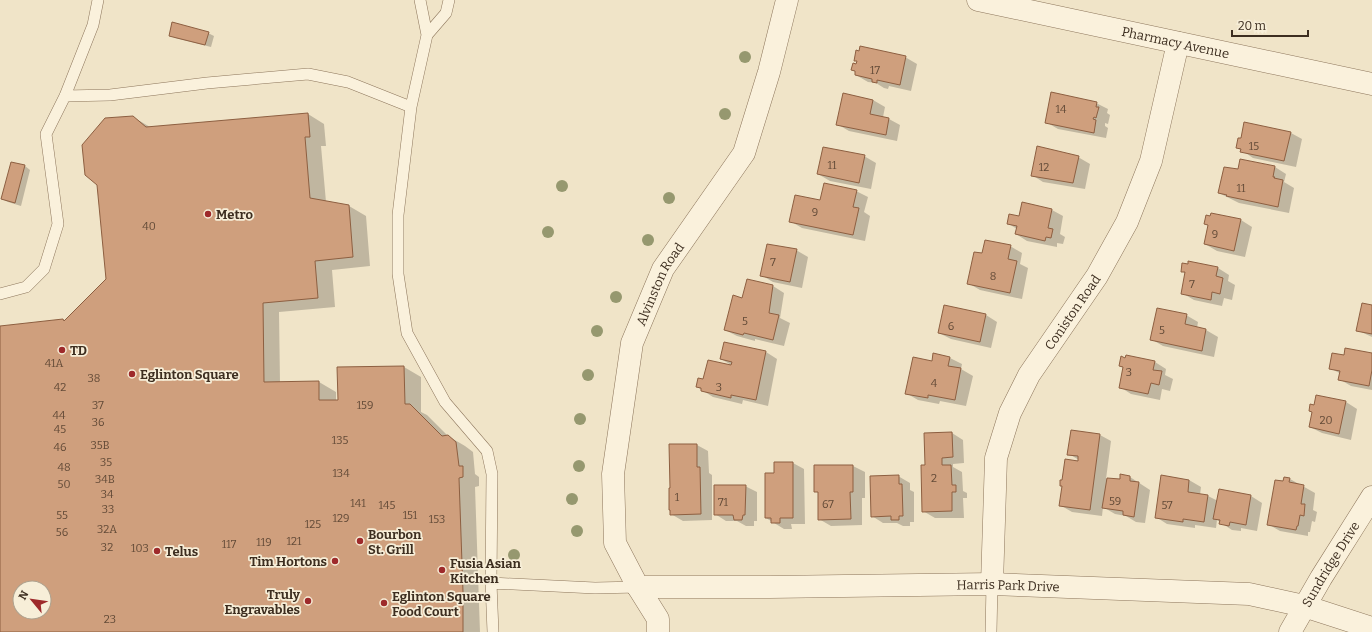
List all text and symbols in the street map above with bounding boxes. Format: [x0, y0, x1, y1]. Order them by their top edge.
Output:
scale bar [1232, 12, 1308, 38]
text: 20 m [1238, 19, 1267, 33]
street label: Pharmacy Avenue [1120, 23, 1231, 61]
house number: 17 [870, 64, 880, 77]
house number: 14 [1056, 103, 1067, 116]
house number: 15 [1249, 140, 1259, 153]
house number: 11 [828, 159, 837, 172]
house number: 12 [1039, 161, 1049, 174]
house number: 11 [1237, 182, 1246, 195]
house number: 9 [812, 206, 818, 219]
place label: Metro [216, 207, 253, 222]
marker: Metro [203, 209, 213, 219]
house number: 40 [142, 220, 156, 233]
house number: 9 [1212, 228, 1218, 241]
street label: Alvinston Road [633, 239, 687, 328]
house number: 7 [770, 256, 776, 269]
house number: 8 [990, 270, 996, 283]
street label: Coniston Road [1041, 272, 1103, 352]
house number: 7 [1189, 278, 1195, 291]
house number: 5 [742, 315, 748, 328]
house number: 6 [948, 320, 954, 333]
house number: 5 [1159, 324, 1165, 337]
place label: TD [70, 343, 87, 358]
marker: TD [57, 345, 67, 355]
house number: 41A [45, 357, 64, 370]
house number: 3 [1126, 366, 1132, 379]
place label: Eglinton Square [140, 367, 239, 382]
marker: Eglinton Square [127, 369, 137, 379]
house number: 38 [88, 372, 100, 385]
house number: 4 [931, 377, 938, 390]
house number: 42 [54, 381, 66, 394]
house number: 3 [716, 381, 722, 394]
house number: 37 [92, 399, 104, 412]
house number: 159 [357, 399, 373, 412]
house number: 44 [53, 409, 66, 422]
house number: 20 [1319, 414, 1333, 427]
house number: 36 [92, 416, 104, 429]
house number: 45 [54, 423, 66, 436]
house number: 135 [332, 434, 348, 447]
house number: 35B [90, 439, 110, 452]
house number: 46 [54, 441, 66, 454]
house number: 35 [100, 456, 112, 469]
house number: 48 [57, 461, 71, 474]
house number: 134 [332, 467, 350, 480]
house number: 2 [931, 472, 937, 485]
house number: 34B [95, 473, 115, 486]
house number: 50 [58, 478, 70, 491]
house number: 34 [101, 488, 114, 501]
house number: 1 [675, 491, 680, 504]
house number: 59 [1109, 495, 1121, 508]
house number: 71 [718, 496, 729, 509]
house number: 141 [350, 497, 366, 510]
house number: 67 [822, 498, 834, 511]
house number: 145 [379, 499, 396, 512]
house number: 57 [1161, 499, 1173, 512]
house number: 33 [102, 503, 114, 516]
house number: 55 [56, 509, 68, 522]
house number: 151 [403, 509, 418, 522]
house number: 129 [333, 512, 349, 525]
house number: 153 [429, 513, 445, 526]
house number: 125 [305, 518, 321, 531]
street label: Sundridge Drive [1299, 519, 1362, 610]
house number: 32A [97, 523, 117, 536]
house number: 56 [56, 526, 68, 539]
place label: Bourbon St. Grill [368, 527, 422, 557]
house number: 121 [287, 535, 302, 548]
house number: 119 [256, 536, 272, 549]
marker: Bourbon St. Grill [355, 536, 365, 546]
house number: 117 [222, 538, 237, 551]
house number: 32 [101, 541, 113, 554]
house number: 103 [131, 542, 149, 555]
place label: Telus [165, 544, 198, 559]
marker: Telus [152, 546, 162, 556]
place label: Tim Hortons [249, 554, 327, 569]
marker: Tim Hortons [330, 556, 340, 566]
place label: Fusia Asian Kitchen [450, 556, 521, 586]
marker: Fusia Asian Kitchen [437, 565, 447, 575]
street label: Harris Park Drive [956, 576, 1060, 594]
north arrow [12, 580, 52, 620]
place label: Truly Engravables [224, 587, 301, 617]
text: N [16, 588, 32, 602]
place label: Eglinton Square Food Court [392, 589, 491, 619]
marker: Truly Engravables [303, 596, 313, 606]
marker: Eglinton Square Food Court [379, 598, 389, 608]
house number: 23 [104, 613, 116, 626]

